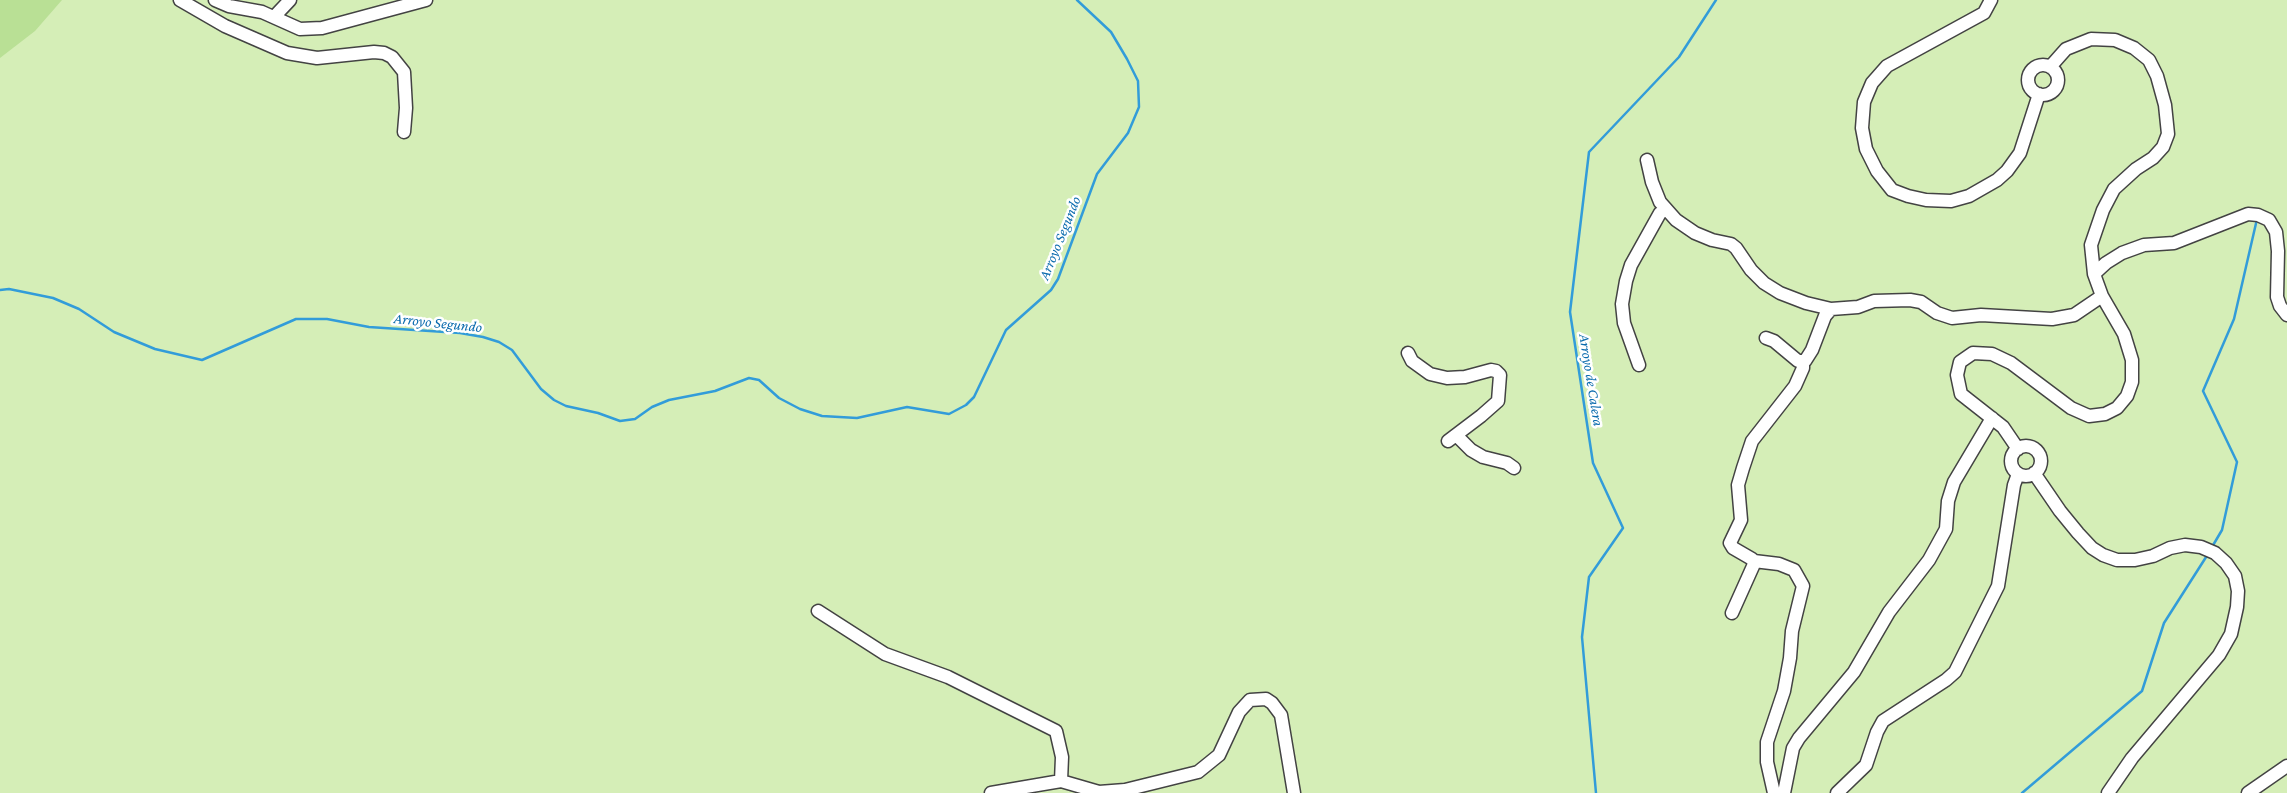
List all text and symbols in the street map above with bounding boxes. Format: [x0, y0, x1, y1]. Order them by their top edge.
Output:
water label: Arroyo Segundo [1035, 194, 1085, 282]
water label: Arroyo Segundo [393, 309, 483, 337]
water label: Arroyo de Calera [1575, 333, 1607, 427]

